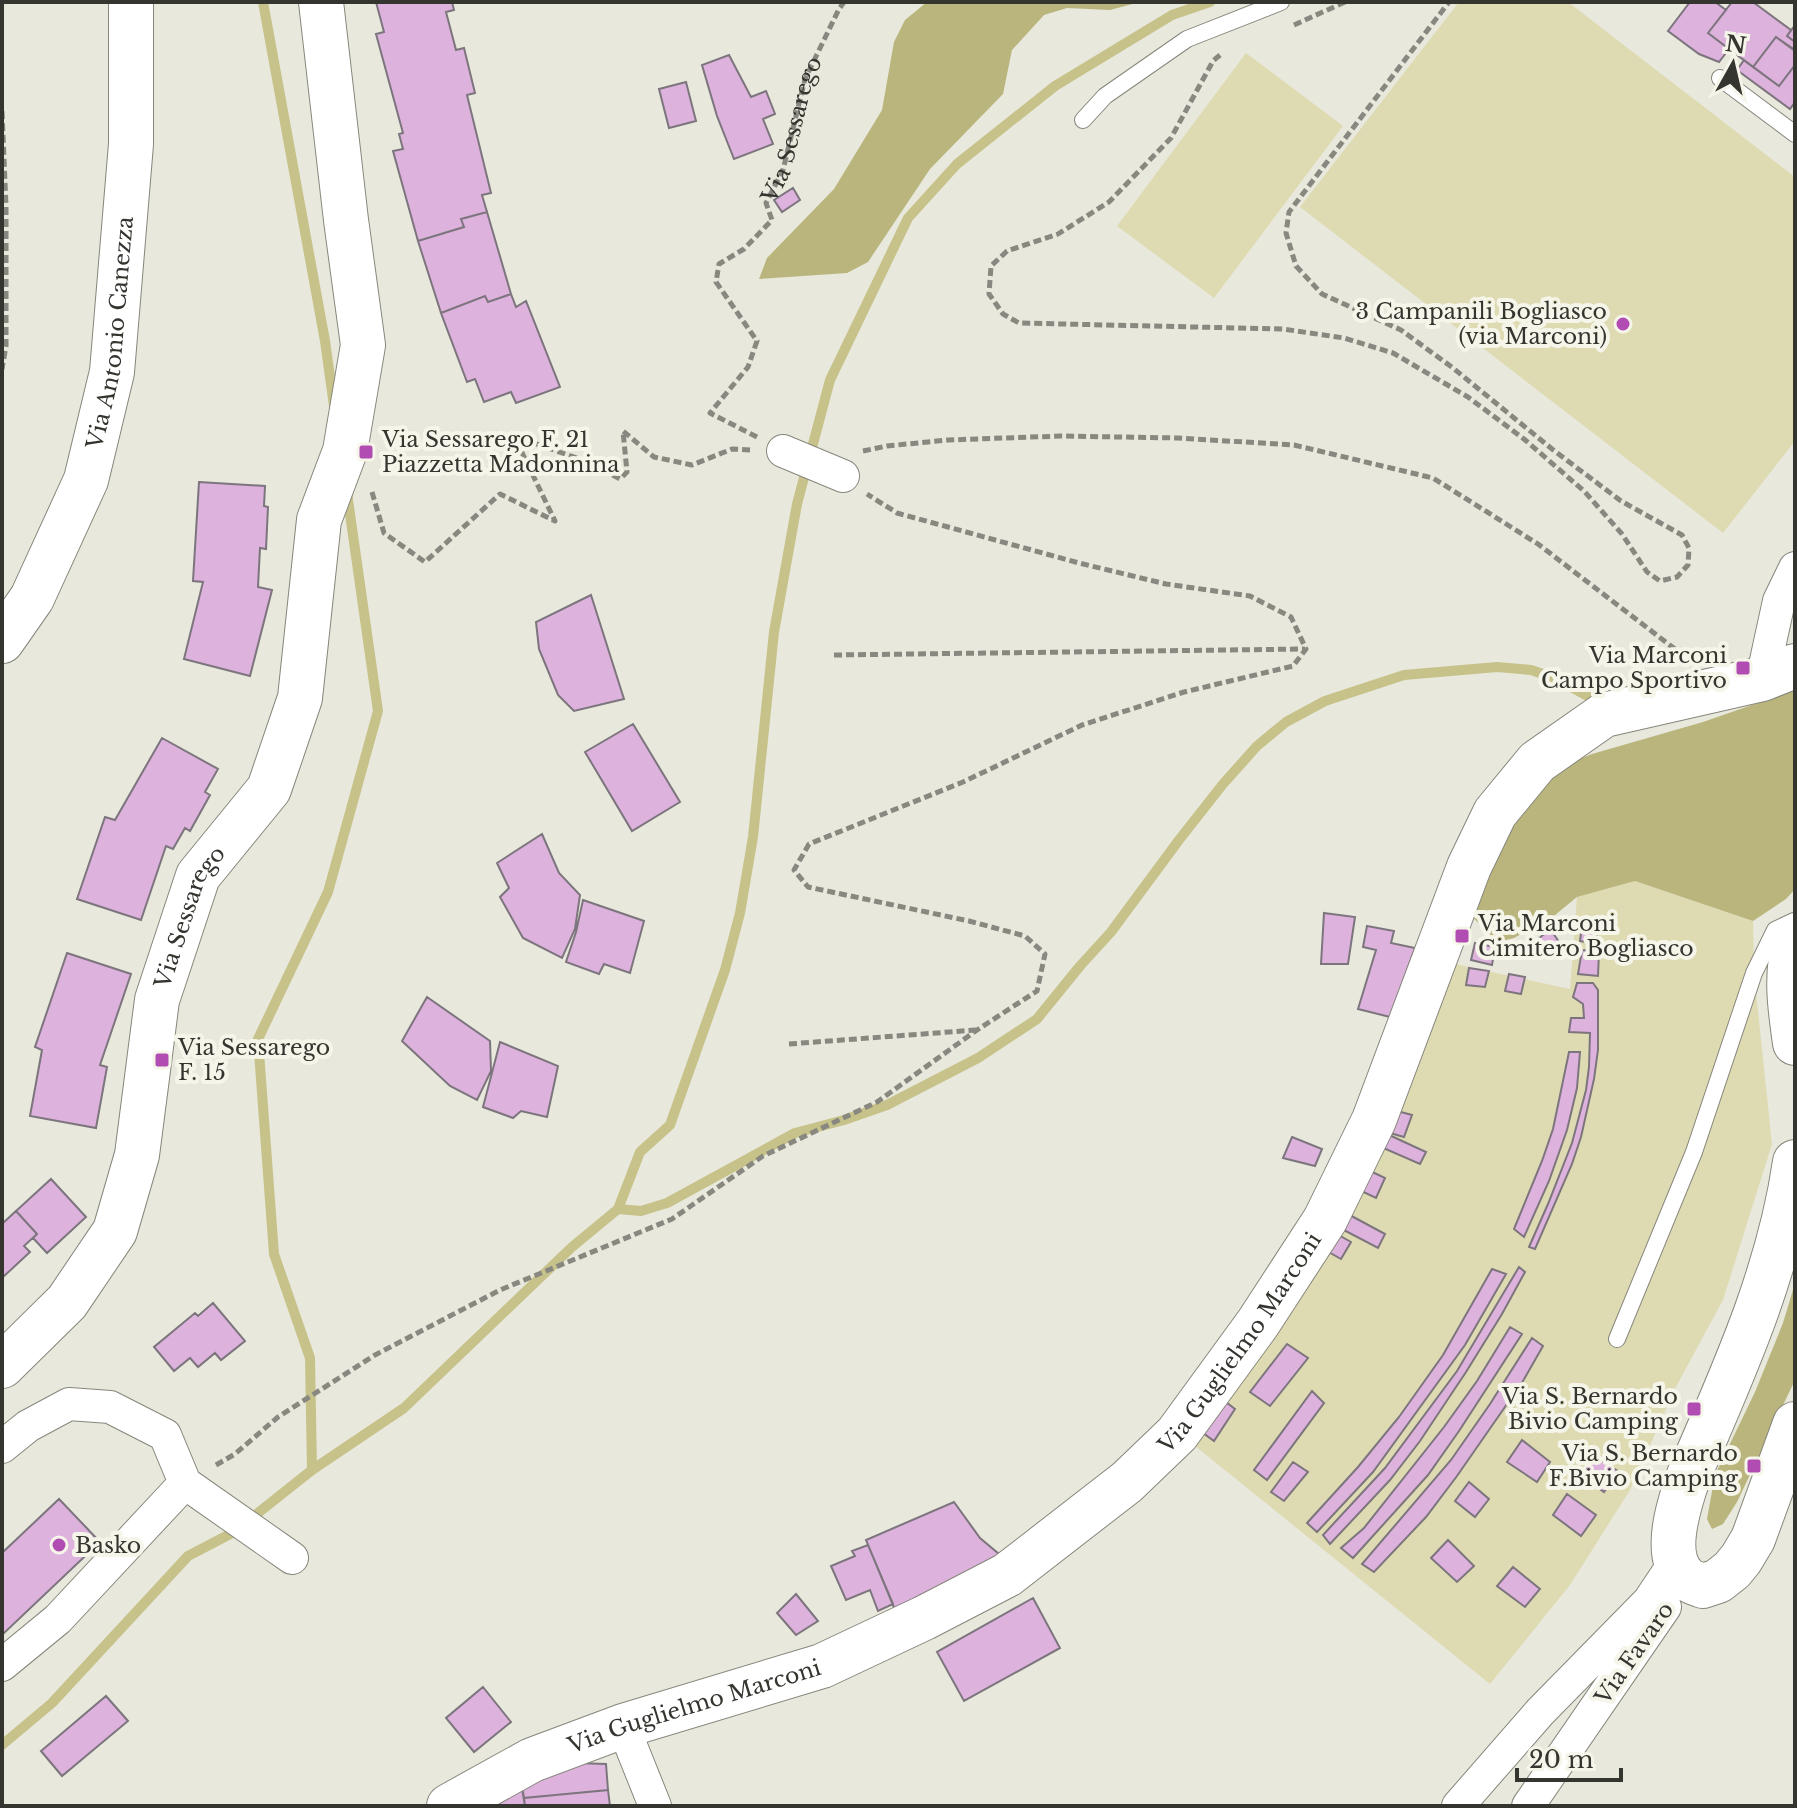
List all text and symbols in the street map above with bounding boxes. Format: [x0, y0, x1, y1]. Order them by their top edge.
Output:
north arrow [1693, 24, 1773, 104]
text: N [1724, 30, 1748, 60]
street label: Via Sessarego [755, 52, 828, 208]
street label: Via Antonio Canezza [81, 215, 139, 453]
place label: 3 Campanili Bogliasco (via Marconi) [1355, 298, 1607, 350]
marker: 3 Campanili Bogliasco (via Marconi) [1614, 315, 1632, 333]
place label: Via Sessarego F. 21 Piazzetta Madonnina [381, 426, 620, 478]
marker: Via Sessarego F. 21 Piazzetta Madonnina [357, 443, 375, 461]
place label: Via Marconi Campo Sportivo [1541, 642, 1727, 694]
marker: Via Marconi Campo Sportivo [1734, 659, 1752, 677]
street label: Via Sessarego [149, 841, 231, 992]
place label: Via Marconi Cimitero Bogliasco [1477, 910, 1694, 962]
marker: Via Marconi Cimitero Bogliasco [1453, 927, 1471, 945]
place label: Via Sessarego F. 15 [177, 1034, 330, 1086]
marker: Via Sessarego F. 15 [153, 1051, 171, 1069]
street label: Via Guglielmo Marconi [1152, 1227, 1327, 1460]
place label: Via S. Bernardo Bivio Camping [1501, 1383, 1679, 1435]
marker: Via S. Bernardo Bivio Camping [1685, 1400, 1703, 1418]
place label: Via S. Bernardo F.Bivio Camping [1549, 1440, 1739, 1492]
marker: Via S. Bernardo F.Bivio Camping [1745, 1457, 1763, 1475]
place label: Basko [75, 1532, 141, 1559]
marker: Basko [50, 1536, 68, 1554]
street label: Via Favaro [1589, 1597, 1679, 1710]
street label: Via Guglielmo Marconi [563, 1654, 825, 1760]
scale bar [1517, 1732, 1621, 1782]
text: 20 m [1529, 1745, 1594, 1774]

